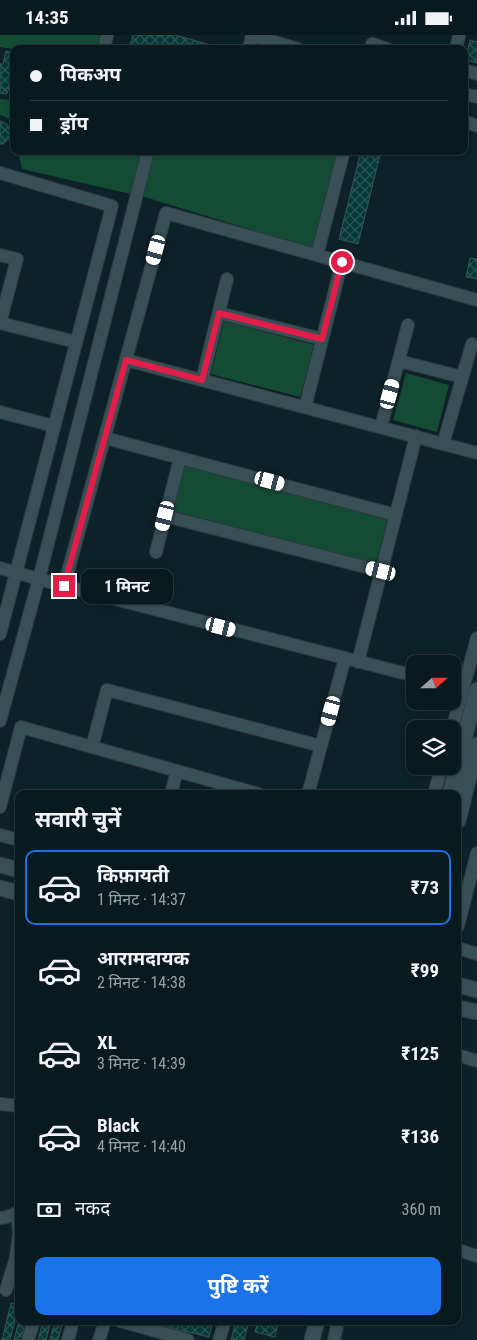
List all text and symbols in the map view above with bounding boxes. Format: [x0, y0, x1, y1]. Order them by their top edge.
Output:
text: 14:35 [25, 6, 69, 29]
text: पिकअप [60, 63, 121, 86]
text: ड्रॉप [60, 112, 88, 135]
car [144, 234, 167, 266]
route start [331, 251, 353, 273]
car [378, 378, 401, 410]
car [253, 470, 286, 492]
car [154, 500, 175, 532]
car [364, 560, 397, 582]
callout: 1 मिनट [82, 569, 174, 603]
route end [53, 575, 75, 597]
text: 1 मिनट [104, 577, 150, 596]
car [204, 616, 237, 638]
north arrow [406, 655, 461, 710]
map controls [406, 655, 461, 775]
car [319, 695, 342, 727]
button: layers [406, 720, 461, 775]
text: सवारी चुनें [35, 807, 121, 832]
text: किफ़ायती [97, 864, 169, 887]
icon: car [37, 865, 82, 910]
text: ₹73 [411, 876, 439, 899]
text: 1 मिनट · 14:37 [97, 890, 186, 909]
text: आरामदायक [97, 947, 189, 970]
icon: car [37, 948, 82, 993]
text: ₹99 [411, 959, 439, 982]
text: 2 मिनट · 14:38 [97, 973, 186, 992]
icon: car [37, 1031, 82, 1076]
text: XL [97, 1031, 117, 1054]
text: ₹125 [401, 1042, 439, 1065]
text: 3 मिनट · 14:39 [97, 1054, 186, 1073]
icon: car [37, 1114, 82, 1159]
text: Black [97, 1114, 139, 1137]
text: ₹136 [401, 1125, 439, 1148]
text: 4 मिनट · 14:40 [97, 1137, 186, 1156]
icon: cash [35, 1196, 63, 1224]
text: नकद [75, 1197, 110, 1220]
text: 360 m [402, 1200, 441, 1219]
button: पुष्टि करें [35, 1257, 441, 1315]

